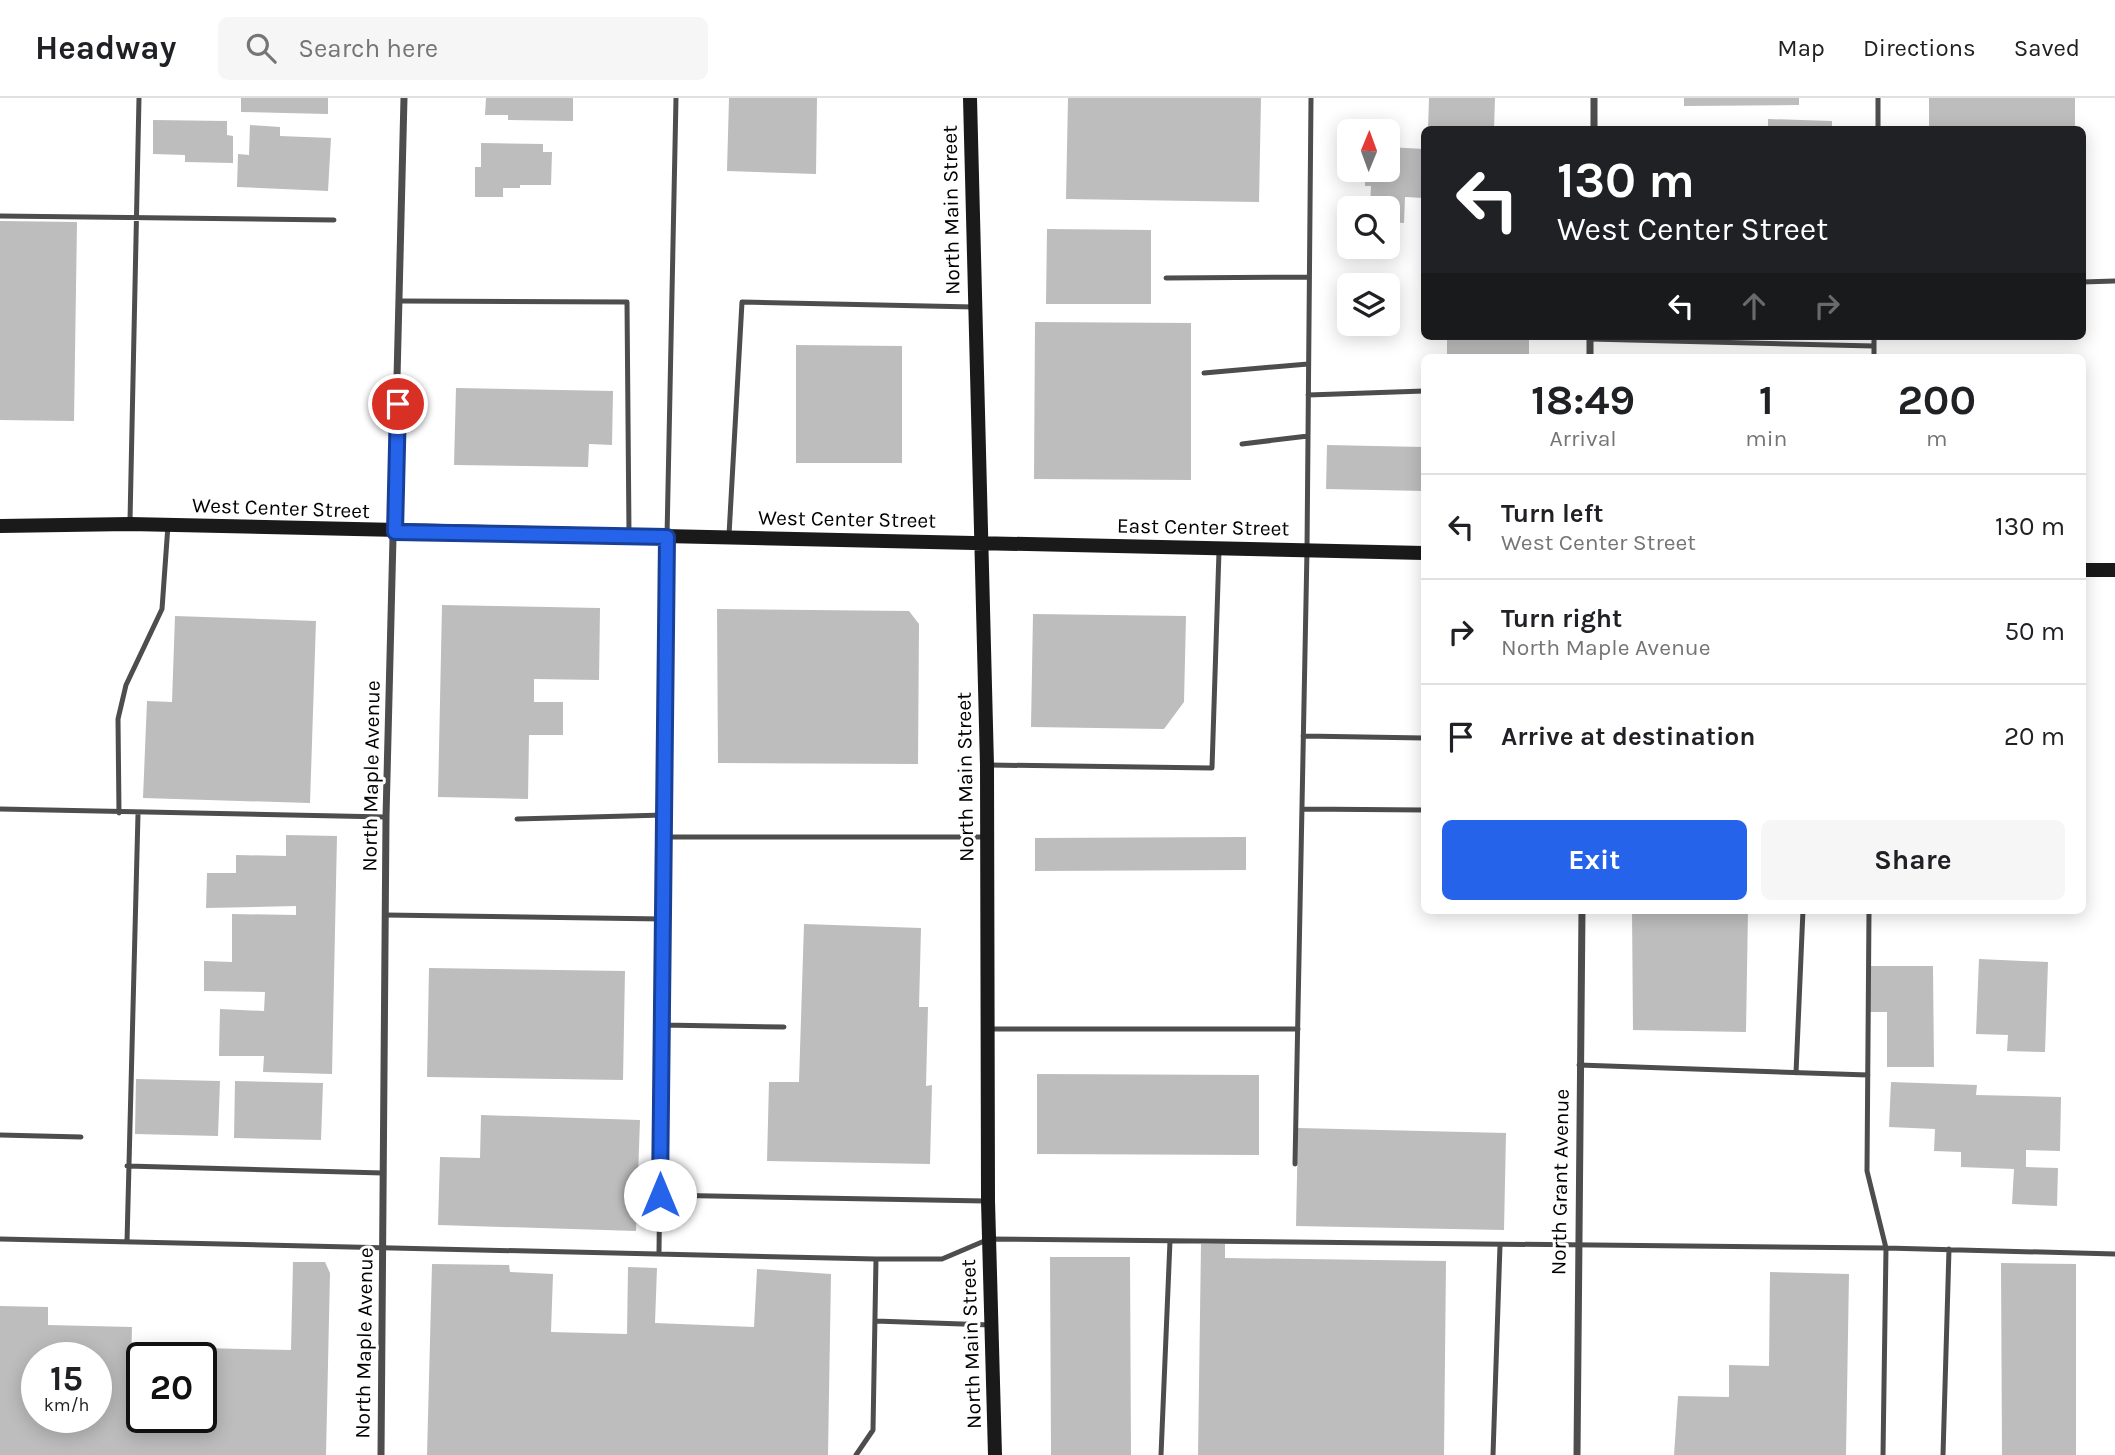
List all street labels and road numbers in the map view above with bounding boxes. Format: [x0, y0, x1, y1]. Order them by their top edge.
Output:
street label: North Main Street [938, 125, 964, 295]
street label: West Center Street [192, 493, 370, 523]
street label: West Center Street [758, 505, 936, 533]
street label: East Center Street [1117, 513, 1290, 541]
street label: North Maple Avenue [357, 680, 385, 872]
street label: North Main Street [952, 692, 978, 862]
street label: North Grant Avenue [1546, 1089, 1574, 1275]
street label: North Maple Avenue [350, 1247, 378, 1439]
street label: North Main Street [956, 1259, 986, 1429]

